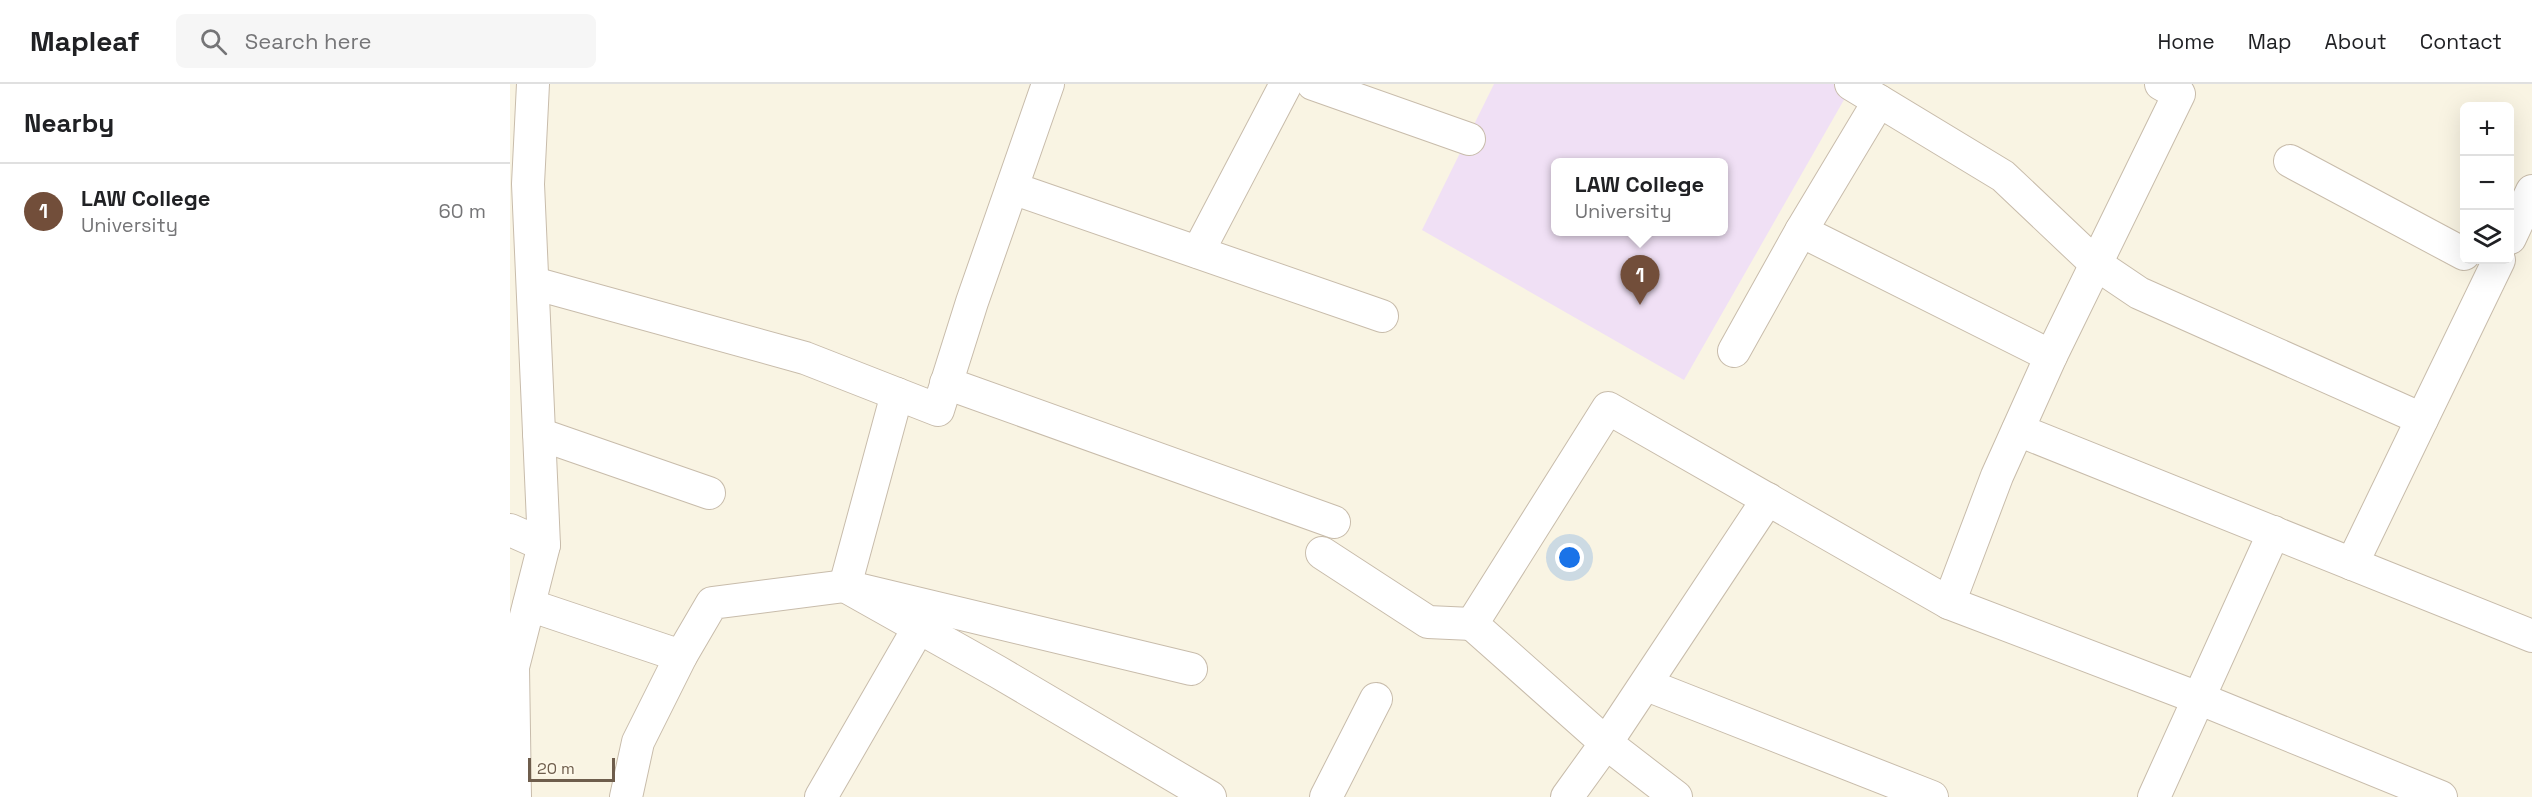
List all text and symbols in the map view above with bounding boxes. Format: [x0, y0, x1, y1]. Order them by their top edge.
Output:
search box [176, 14, 596, 68]
text: Mapleaf [30, 23, 140, 59]
icon: search [197, 25, 230, 58]
text: Search here [245, 27, 372, 55]
text: Home [2157, 28, 2215, 55]
text: Map [2248, 28, 2292, 55]
text: About [2325, 28, 2387, 55]
text: Contact [2420, 28, 2502, 55]
map controls [2460, 102, 2514, 264]
button: + [2460, 102, 2514, 156]
text: Nearby [24, 106, 114, 140]
button: − [2460, 156, 2514, 210]
popup [1551, 158, 1728, 236]
text: LAW College [1575, 170, 1704, 198]
text: LAW College [81, 184, 210, 212]
text: 1 [39, 198, 48, 224]
text: 60 m [439, 198, 486, 224]
text: University [1575, 198, 1672, 224]
button: layers [2460, 210, 2514, 264]
text: University [81, 212, 178, 238]
pin: 1 [1620, 256, 1660, 305]
your location [1555, 543, 1584, 572]
scale bar [528, 755, 615, 782]
text: 20 m [537, 758, 575, 779]

